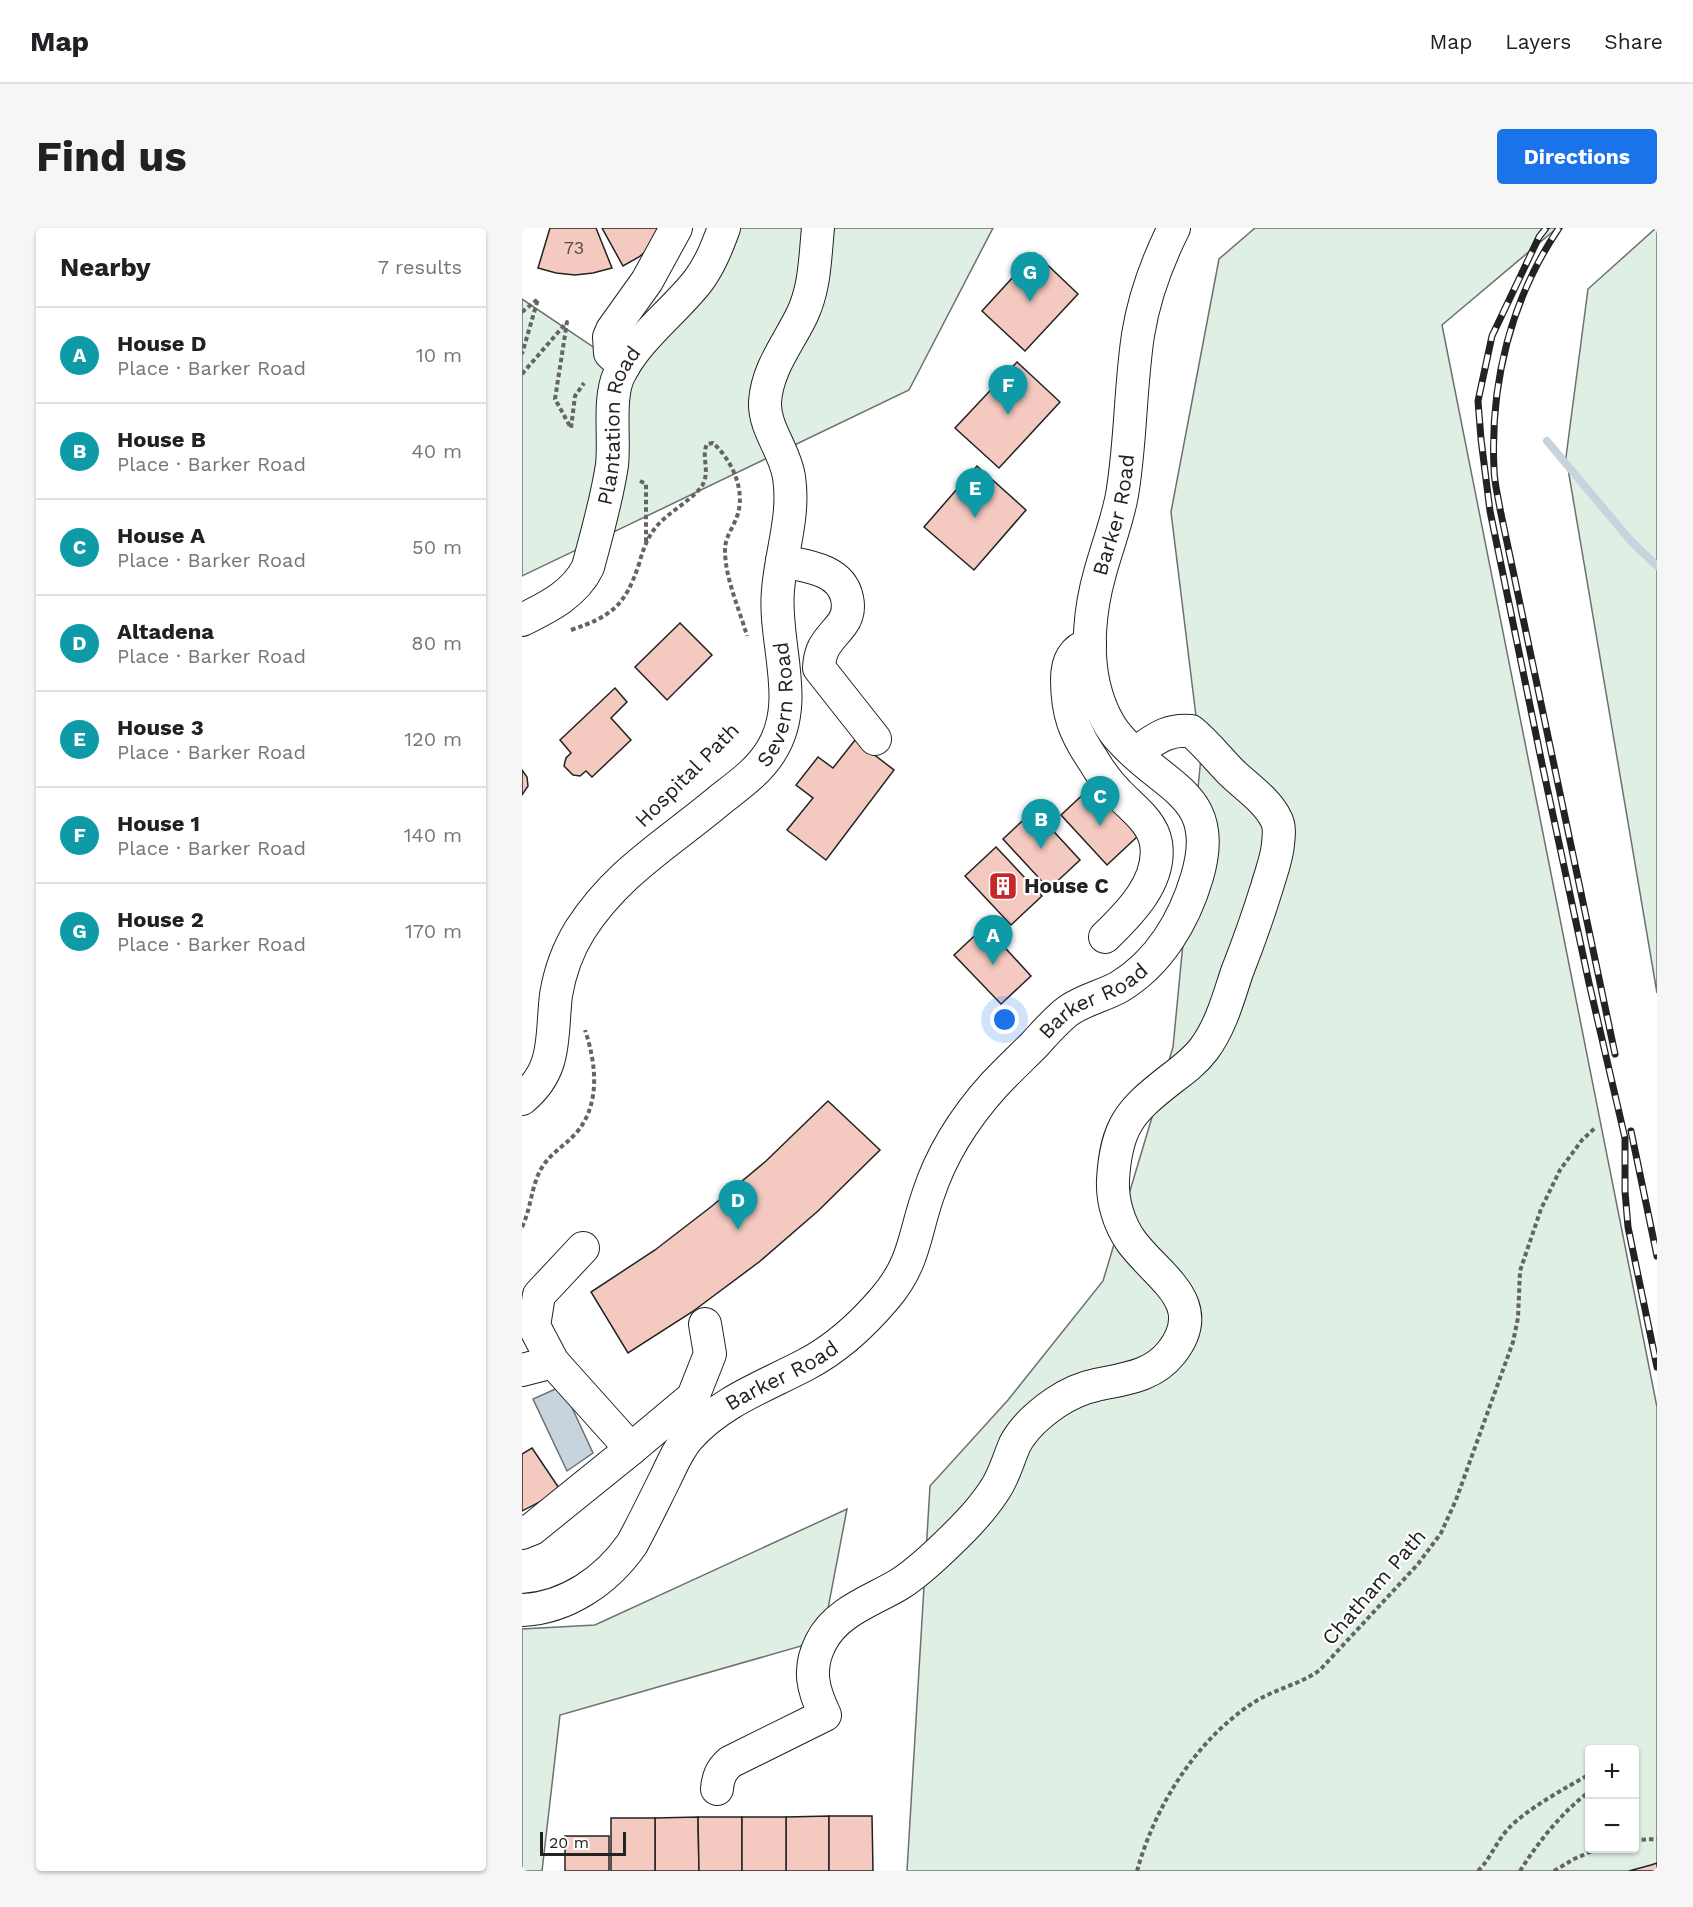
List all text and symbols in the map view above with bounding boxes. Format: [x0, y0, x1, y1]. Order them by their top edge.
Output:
text: Map [30, 25, 89, 58]
text: Map [1429, 29, 1472, 54]
text: Layers [1505, 29, 1571, 54]
text: Share [1604, 29, 1663, 54]
button: Directions [1497, 129, 1657, 184]
text: Find us [36, 132, 187, 181]
house number: 73 [564, 237, 584, 258]
text: Nearby [60, 252, 151, 282]
pin: G [1010, 253, 1050, 302]
text: 7 results [378, 255, 462, 279]
text: House D [117, 331, 207, 356]
street label: Plantation Road [592, 341, 646, 507]
text: A [73, 343, 86, 367]
text: 10 m [416, 343, 462, 367]
text: Place · Barker Road [117, 356, 306, 380]
pin: F [988, 366, 1028, 415]
text: House B [117, 427, 206, 452]
text: B [73, 439, 86, 463]
text: 40 m [411, 439, 462, 463]
text: Place · Barker Road [117, 452, 306, 476]
street label: Barker Road [1087, 453, 1139, 578]
pin: E [956, 468, 994, 518]
text: House A [117, 523, 205, 548]
text: C [73, 535, 86, 559]
text: 50 m [412, 535, 462, 559]
text: Place · Barker Road [117, 548, 306, 572]
text: Altadena [117, 619, 214, 644]
text: D [72, 631, 87, 655]
text: 80 m [411, 631, 462, 655]
street label: Severn Road [751, 640, 798, 772]
text: Place · Barker Road [117, 644, 306, 668]
text: House 3 [117, 715, 204, 740]
street label: Hospital Path [629, 717, 744, 832]
text: E [73, 727, 86, 751]
text: 120 m [404, 727, 462, 751]
text: Place · Barker Road [117, 740, 306, 764]
pin: C [1080, 776, 1120, 826]
pin: B [1022, 800, 1060, 849]
text: House 1 [117, 811, 200, 836]
text: F [73, 823, 86, 847]
text: 140 m [404, 823, 462, 847]
text: Place · Barker Road [117, 836, 306, 860]
building icon: House C [987, 870, 1019, 902]
place label: House C [1024, 873, 1109, 898]
text: House 2 [117, 907, 204, 932]
pin: A [974, 916, 1012, 965]
text: G [72, 919, 87, 943]
text: 170 m [405, 919, 462, 943]
text: Place · Barker Road [117, 932, 306, 956]
street label: Barker Road [1033, 958, 1153, 1044]
your location [990, 1005, 1019, 1034]
pin: D [718, 1180, 758, 1230]
street label: Barker Road [720, 1335, 843, 1416]
street label: Chatham Path [1316, 1523, 1431, 1650]
map controls [1585, 1745, 1639, 1853]
button: + [1585, 1745, 1639, 1799]
button: − [1585, 1799, 1639, 1853]
scale bar [540, 1829, 626, 1856]
text: 20 m [549, 1833, 589, 1852]

